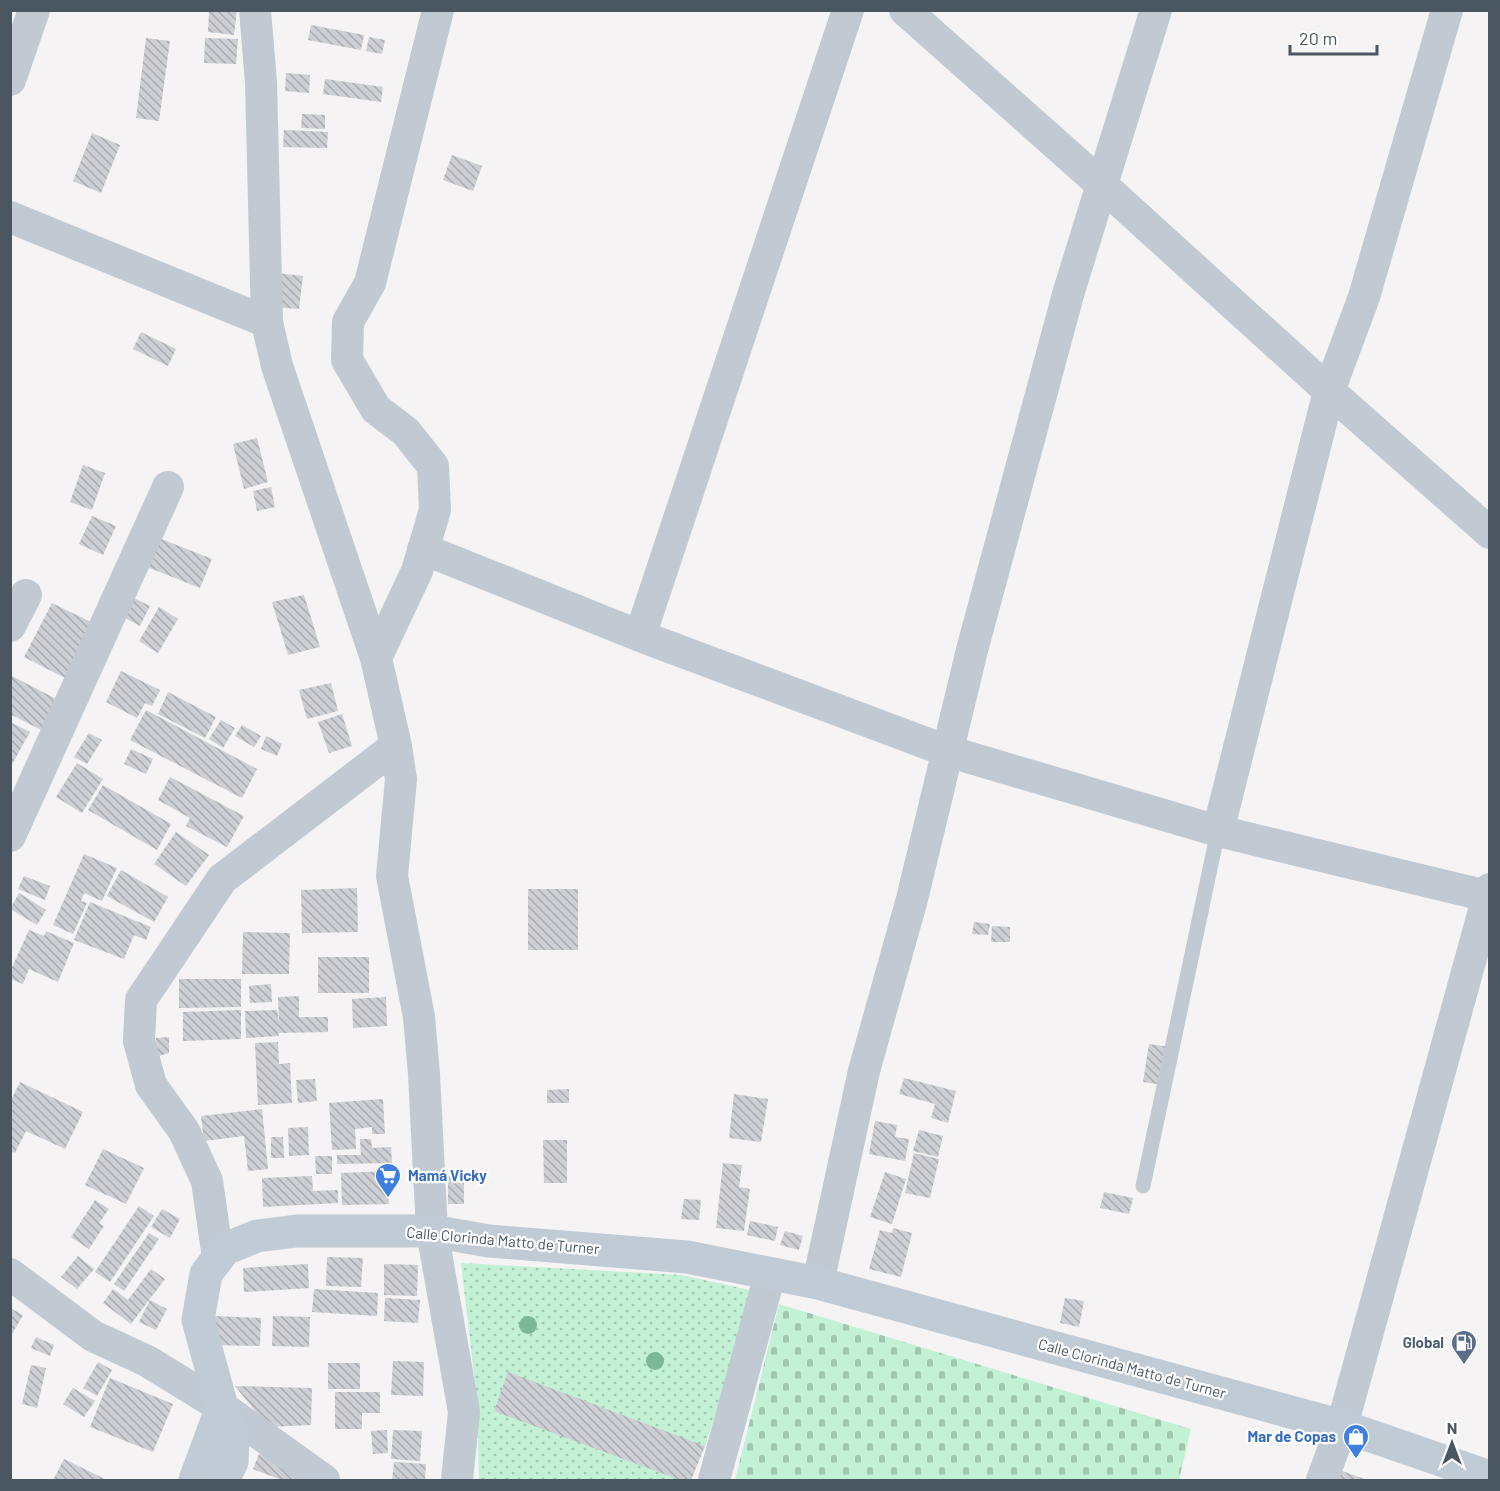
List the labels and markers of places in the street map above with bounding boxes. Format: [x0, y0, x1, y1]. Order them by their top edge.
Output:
supermarket icon: Mamá Vicky [373, 1161, 403, 1199]
place label: Mamá Vicky [408, 1166, 487, 1184]
fuel station icon: Global [1449, 1328, 1479, 1366]
place label: Global [1403, 1333, 1444, 1351]
shop icon: Mar de Copas [1341, 1422, 1371, 1460]
place label: Mar de Copas [1247, 1427, 1336, 1445]

